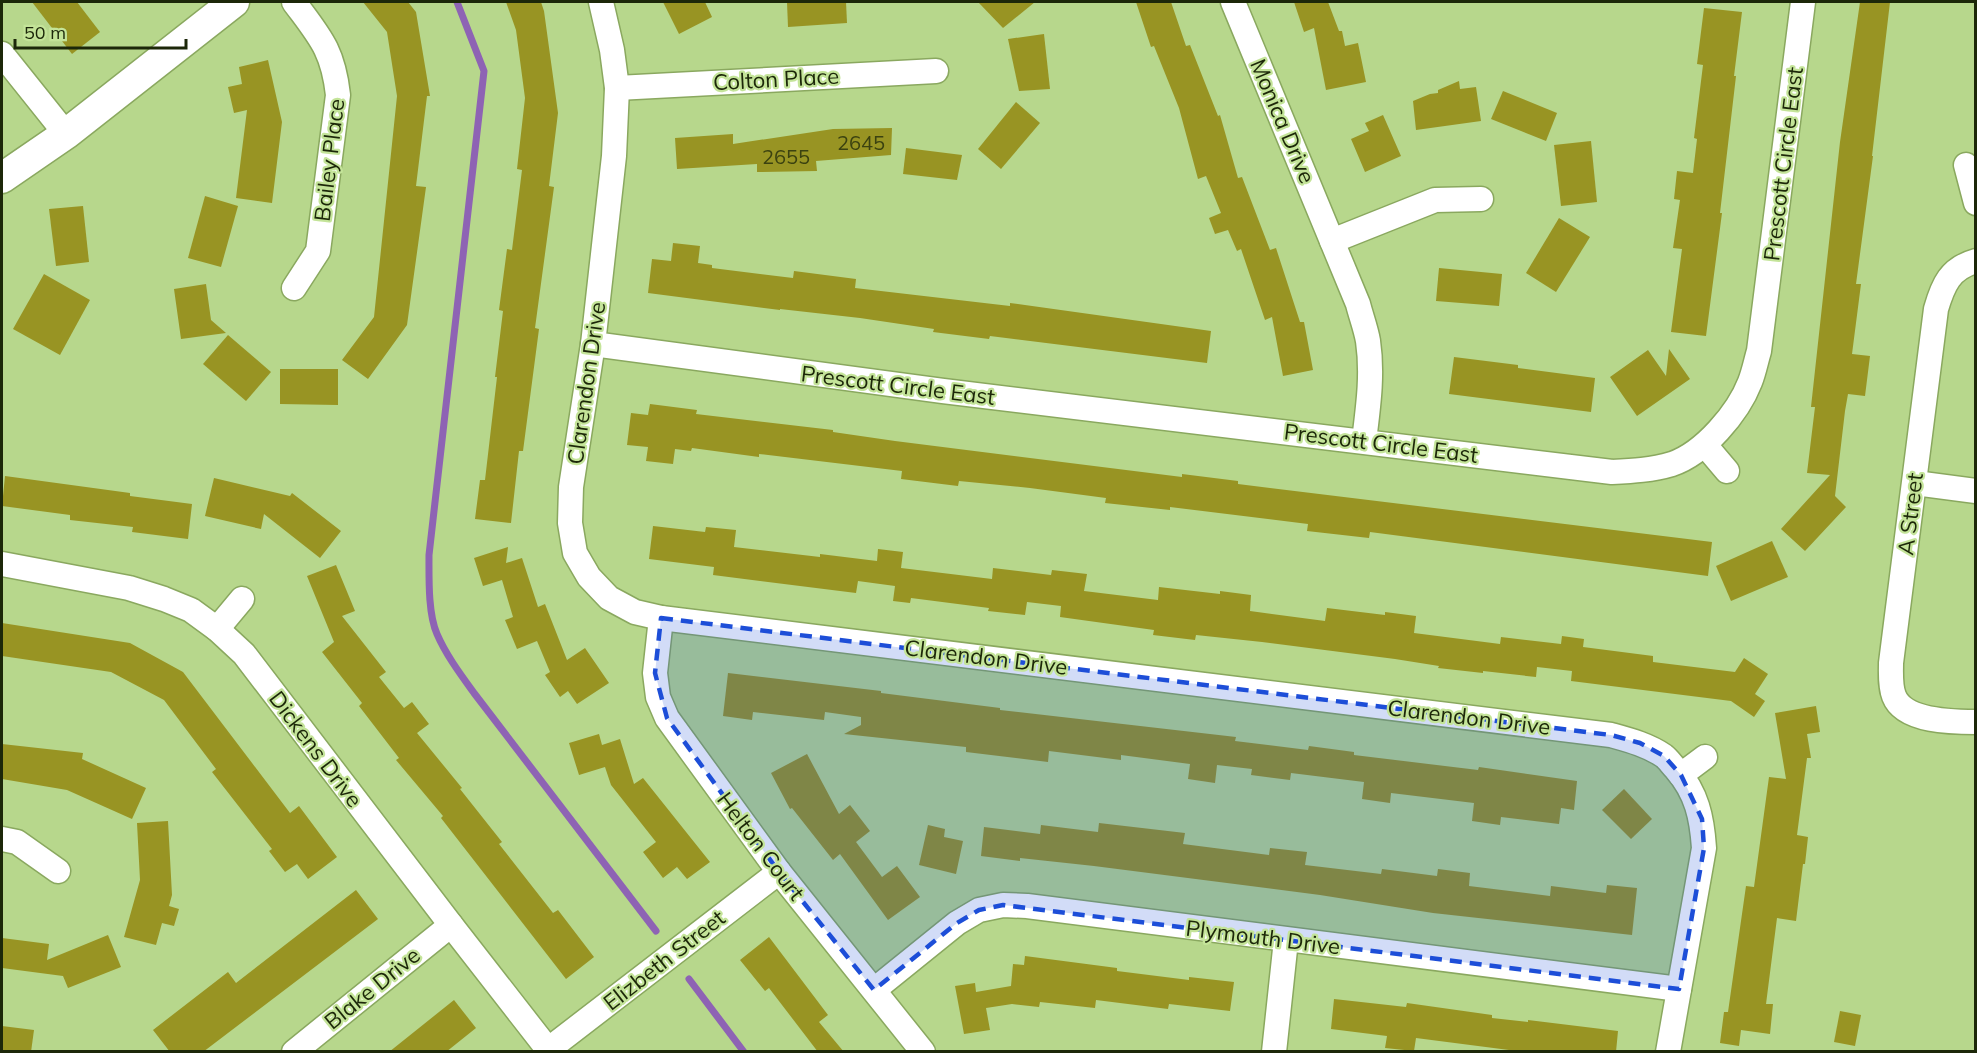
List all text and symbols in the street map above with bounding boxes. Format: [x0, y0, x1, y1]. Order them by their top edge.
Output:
scale bar [15, 12, 186, 50]
text: 50 m [24, 21, 66, 44]
street label: Monica Drive [1244, 55, 1322, 187]
street label: Colton Place [712, 62, 840, 96]
street label: Prescott Circle East [1757, 65, 1809, 263]
street label: Bailey Place [308, 97, 350, 223]
house number: 2645 [837, 130, 885, 155]
house number: 2655 [762, 144, 810, 169]
street label: Clarendon Drive [561, 300, 611, 466]
street label: Prescott Circle East [799, 359, 997, 411]
street label: Prescott Circle East [1282, 417, 1480, 469]
street label: A Street [1891, 471, 1929, 557]
street label: Clarendon Drive [903, 633, 1069, 681]
street label: Dickens Drive [263, 685, 369, 813]
street label: Clarendon Drive [1386, 693, 1552, 741]
street label: Helton Court [711, 786, 811, 906]
street label: Elizbeth Street [597, 903, 731, 1016]
street label: Plymouth Drive [1184, 914, 1342, 960]
street label: Blake Drive [318, 941, 426, 1035]

